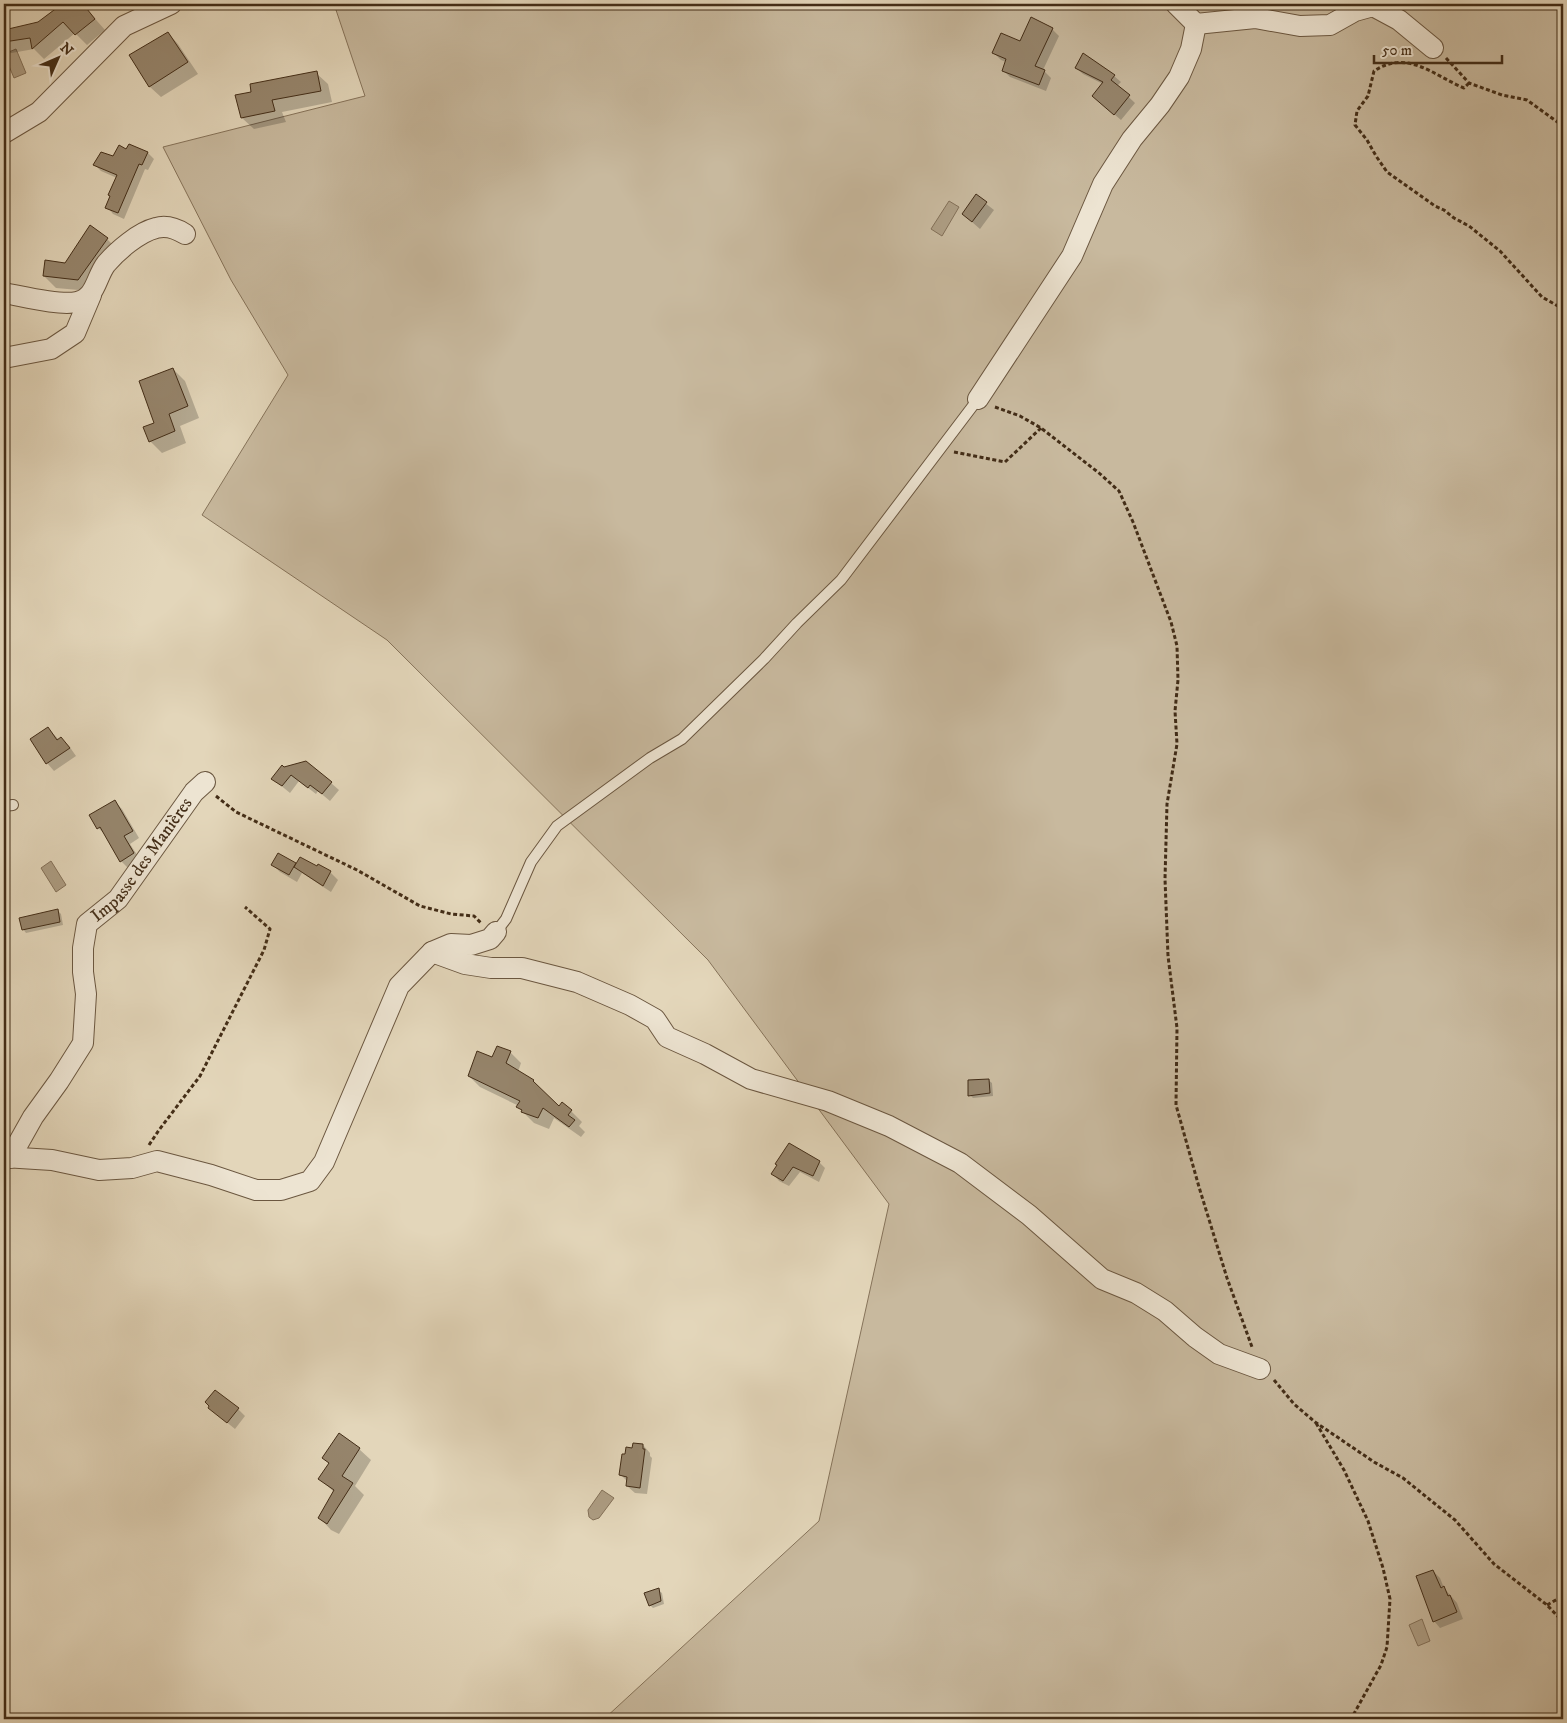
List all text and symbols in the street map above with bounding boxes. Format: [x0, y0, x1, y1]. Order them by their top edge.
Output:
north arrow [32, 32, 82, 82]
scale bar [1374, 32, 1502, 64]
text: N [56, 39, 77, 60]
text: 50 m [1382, 41, 1412, 60]
street label: Impasse des Manières [87, 793, 197, 927]

